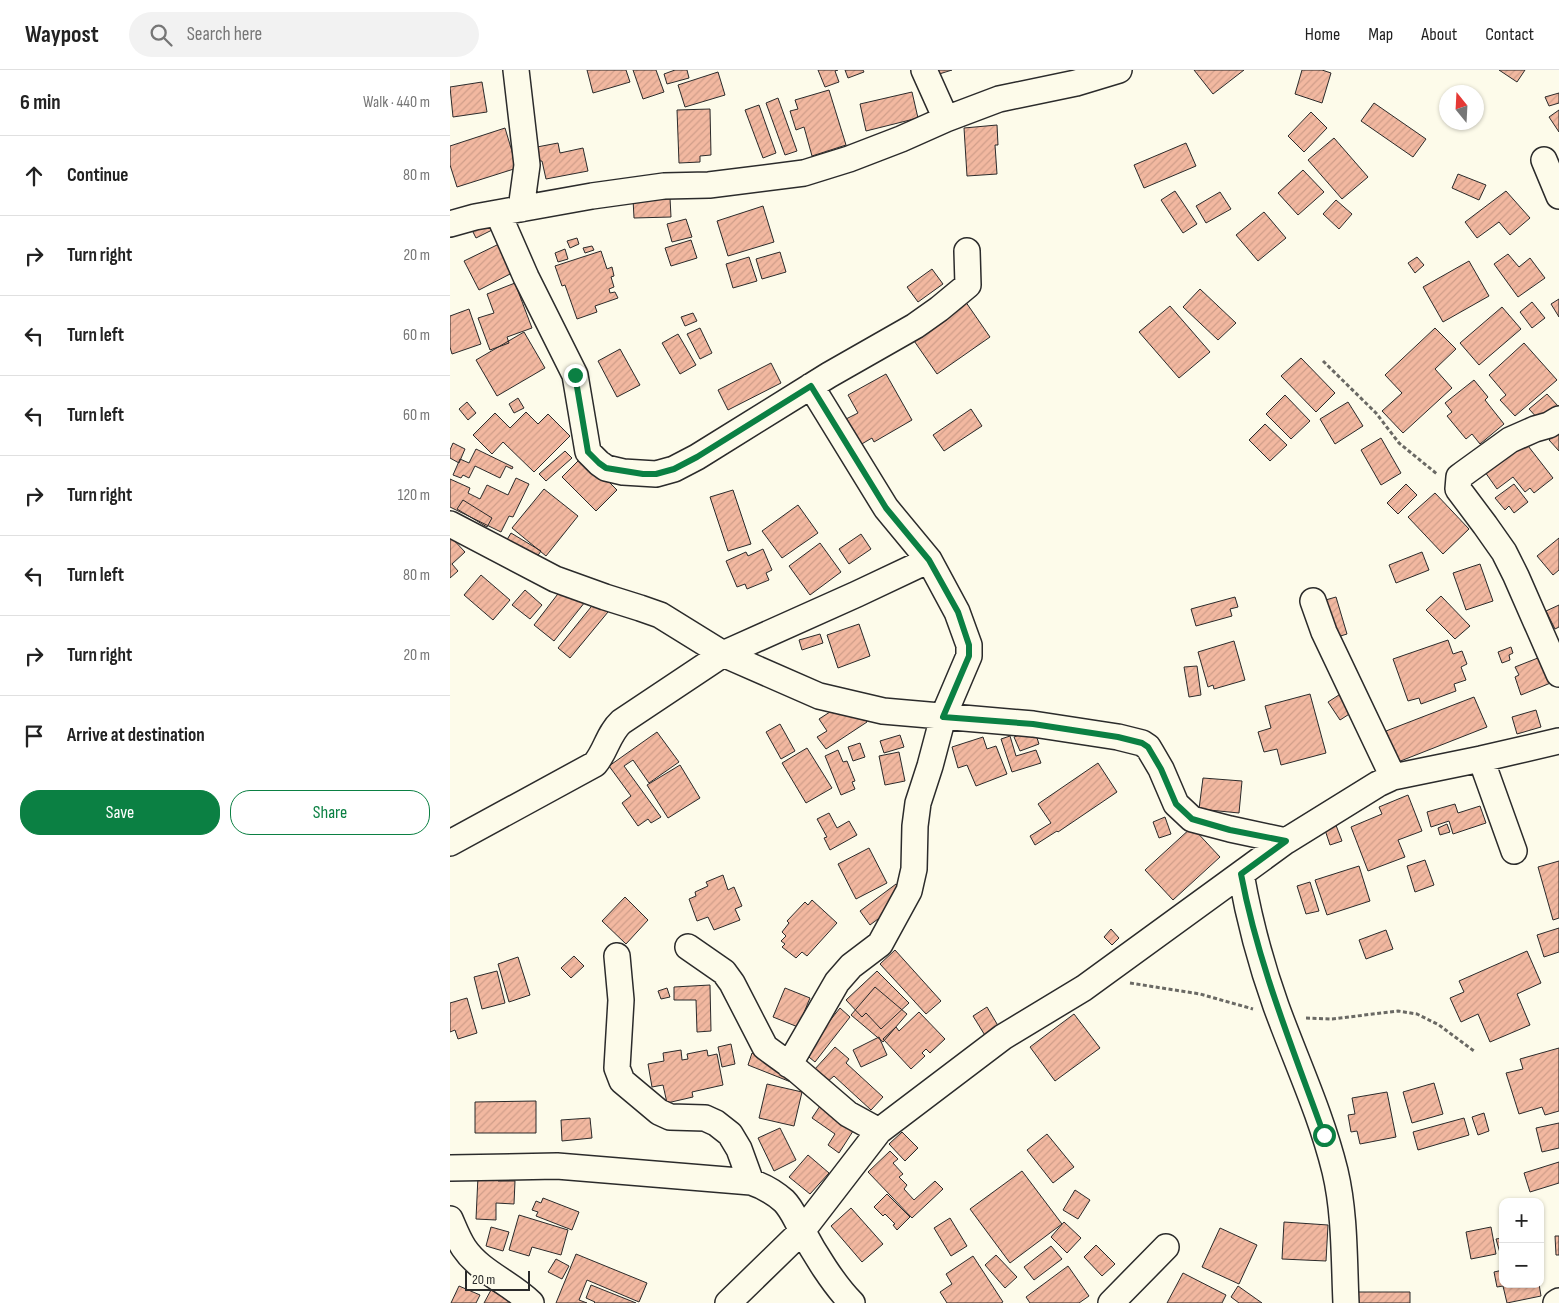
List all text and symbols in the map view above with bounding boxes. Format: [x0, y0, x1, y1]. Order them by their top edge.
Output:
search box [129, 12, 479, 57]
text: Waypost [25, 20, 99, 49]
icon: search [147, 21, 175, 49]
text: Search here [187, 23, 262, 46]
text: Home [1305, 24, 1340, 45]
text: Map [1368, 24, 1393, 45]
text: About [1421, 24, 1457, 45]
text: Contact [1485, 24, 1534, 45]
north arrow [1439, 85, 1484, 130]
text: 6 min [20, 90, 61, 115]
text: Walk · 440 m [363, 93, 430, 112]
icon: ahead [20, 162, 48, 190]
text: Continue [67, 164, 128, 187]
text: 80 m [403, 166, 430, 185]
icon: right [20, 242, 48, 270]
text: Turn right [67, 244, 132, 267]
text: 20 m [403, 246, 430, 265]
icon: left [20, 322, 48, 350]
text: Turn left [67, 324, 124, 347]
text: 60 m [403, 326, 430, 345]
route end [564, 364, 587, 387]
icon: left [20, 402, 48, 430]
text: Turn left [67, 404, 124, 427]
text: 60 m [403, 406, 430, 425]
icon: right [20, 482, 48, 510]
text: Turn right [67, 484, 132, 507]
text: 120 m [398, 486, 430, 505]
icon: left [20, 562, 48, 590]
text: Turn left [67, 564, 124, 587]
text: 80 m [403, 566, 430, 585]
icon: right [20, 642, 48, 670]
text: Turn right [67, 644, 132, 667]
text: 20 m [403, 646, 430, 665]
icon: arrive [20, 722, 48, 750]
text: Arrive at destination [67, 724, 205, 747]
button: Save [20, 790, 220, 835]
button: Share [230, 790, 430, 835]
route start [1313, 1124, 1336, 1147]
map controls [1499, 1198, 1544, 1288]
button: + [1499, 1198, 1544, 1243]
button: − [1499, 1243, 1544, 1288]
scale bar [465, 1268, 530, 1291]
text: 20 m [472, 1271, 495, 1288]

